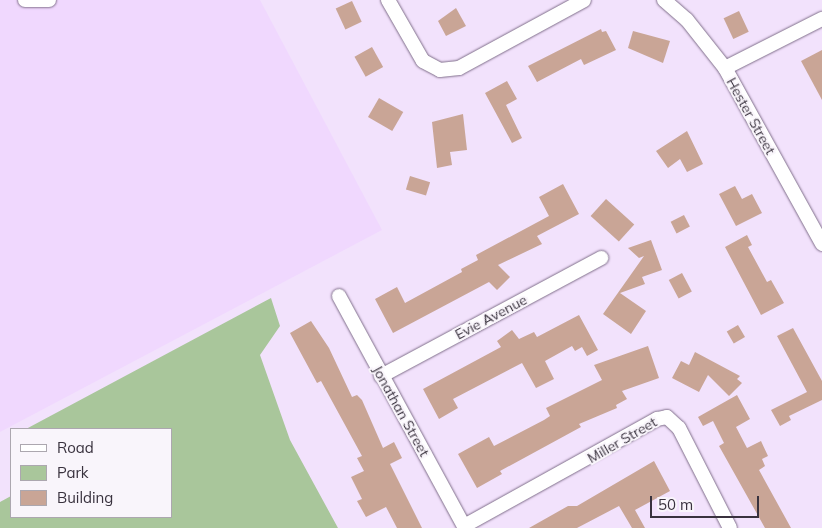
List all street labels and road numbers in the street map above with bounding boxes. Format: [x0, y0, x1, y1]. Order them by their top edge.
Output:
street label: Hester Street [723, 75, 779, 157]
street label: Evie Avenue [452, 291, 530, 343]
street label: Jonathan Street [369, 363, 433, 459]
street label: Miller Street [584, 413, 660, 467]

